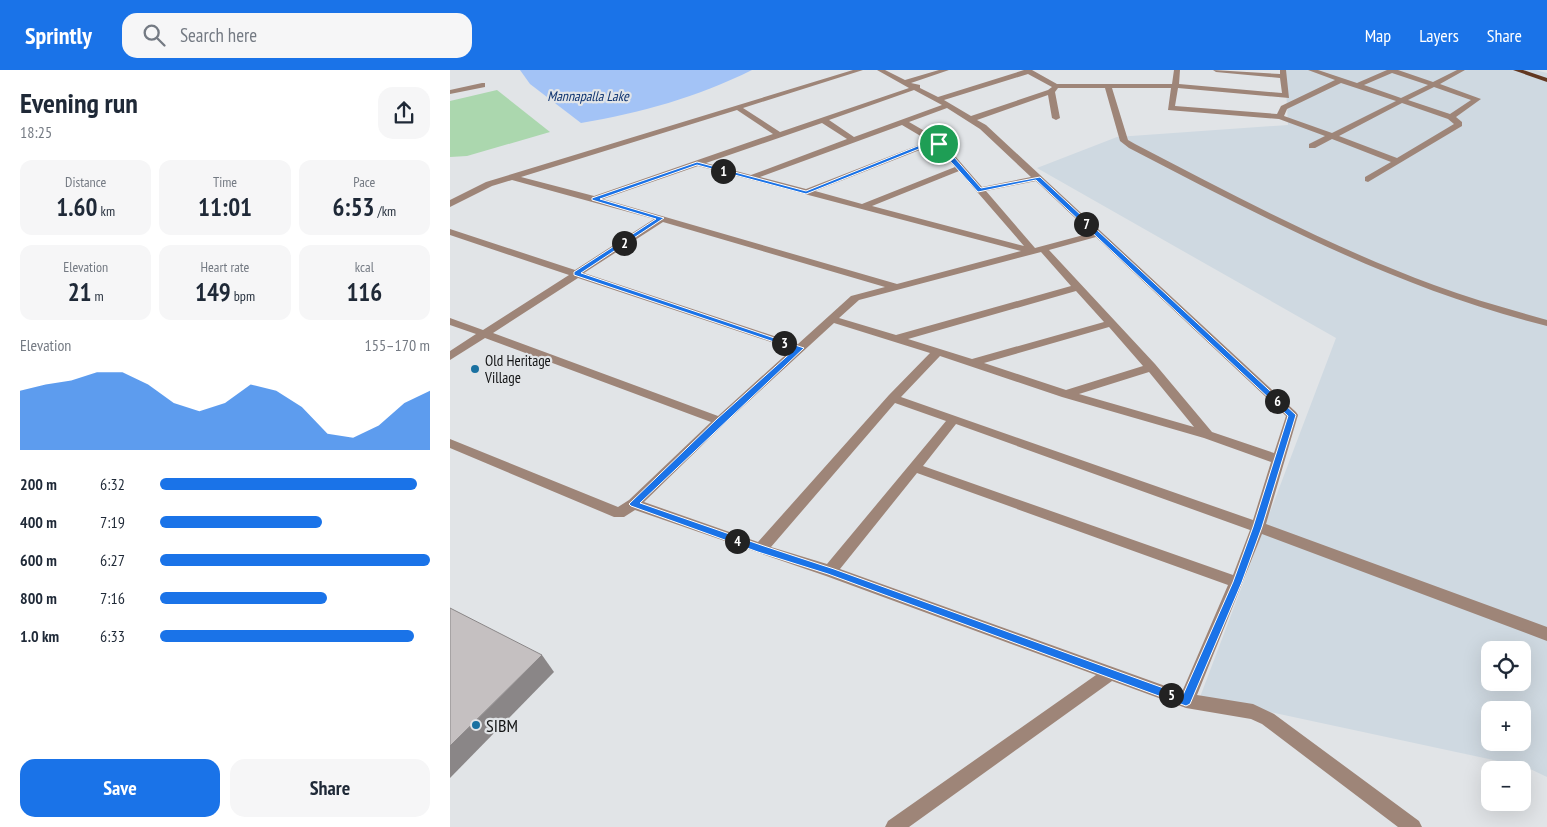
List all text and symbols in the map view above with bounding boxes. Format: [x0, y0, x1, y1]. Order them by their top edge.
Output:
search box [122, 13, 472, 58]
text: Sprintly [25, 20, 92, 51]
icon: search [140, 21, 168, 49]
text: Search here [180, 23, 257, 47]
text: Map [1365, 24, 1391, 47]
text: Layers [1419, 24, 1459, 47]
text: Share [1487, 24, 1522, 47]
text: Evening run [20, 84, 138, 121]
button: share [378, 87, 430, 139]
water label: Mannapalla Lake [547, 87, 630, 105]
text: 18:25 [20, 122, 52, 142]
pin [918, 123, 960, 165]
icon: arrive [925, 130, 953, 158]
pin: 1 [710, 158, 736, 184]
text: 1 [720, 162, 727, 180]
text: Distance [65, 173, 106, 191]
text: Time [213, 173, 237, 191]
text: Pace [353, 173, 375, 191]
text: 1.60 [56, 191, 97, 223]
text: 11:01 [198, 191, 252, 223]
text: 6:53 [332, 191, 375, 223]
text: km [97, 202, 115, 220]
text: /km [375, 202, 396, 220]
pin: 7 [1074, 212, 1098, 236]
text: 7 [1083, 215, 1090, 233]
pin: 2 [612, 230, 636, 256]
text: 2 [621, 234, 628, 252]
text: Elevation [63, 258, 108, 276]
text: Heart rate [201, 258, 249, 276]
text: kcal [355, 258, 374, 276]
text: 21 [68, 276, 92, 308]
text: 149 [195, 276, 231, 308]
text: 116 [346, 276, 382, 308]
text: m [92, 287, 104, 305]
text: bpm [231, 287, 255, 305]
pin: 3 [772, 330, 796, 356]
text: 3 [781, 334, 788, 352]
text: Elevation [20, 335, 71, 355]
text: 155–170 m [365, 335, 430, 355]
place label: Old Heritage Village [484, 351, 551, 387]
marker: Old Heritage Village [469, 363, 481, 375]
pin: 6 [1264, 388, 1290, 414]
text: 6 [1274, 392, 1281, 410]
text: 200 m [20, 474, 57, 494]
text: 6:32 [100, 474, 125, 494]
text: 400 m [20, 512, 57, 532]
text: 7:19 [100, 512, 125, 532]
pin: 4 [724, 528, 750, 554]
text: 4 [734, 532, 741, 550]
text: 600 m [20, 550, 57, 570]
text: 6:27 [100, 550, 125, 570]
text: 800 m [20, 588, 57, 608]
text: 7:16 [100, 588, 125, 608]
text: 1.0 km [20, 626, 59, 646]
text: 6:33 [100, 626, 125, 646]
map controls [1481, 641, 1531, 811]
button: locate [1481, 641, 1531, 691]
pin: 5 [1158, 682, 1184, 708]
text: 5 [1168, 686, 1175, 704]
button: + [1481, 701, 1531, 751]
place label: SIBM [486, 714, 518, 737]
marker: SIBM [470, 719, 482, 731]
button: Save [20, 759, 220, 817]
button: Share [230, 759, 430, 817]
button: − [1481, 761, 1531, 811]

